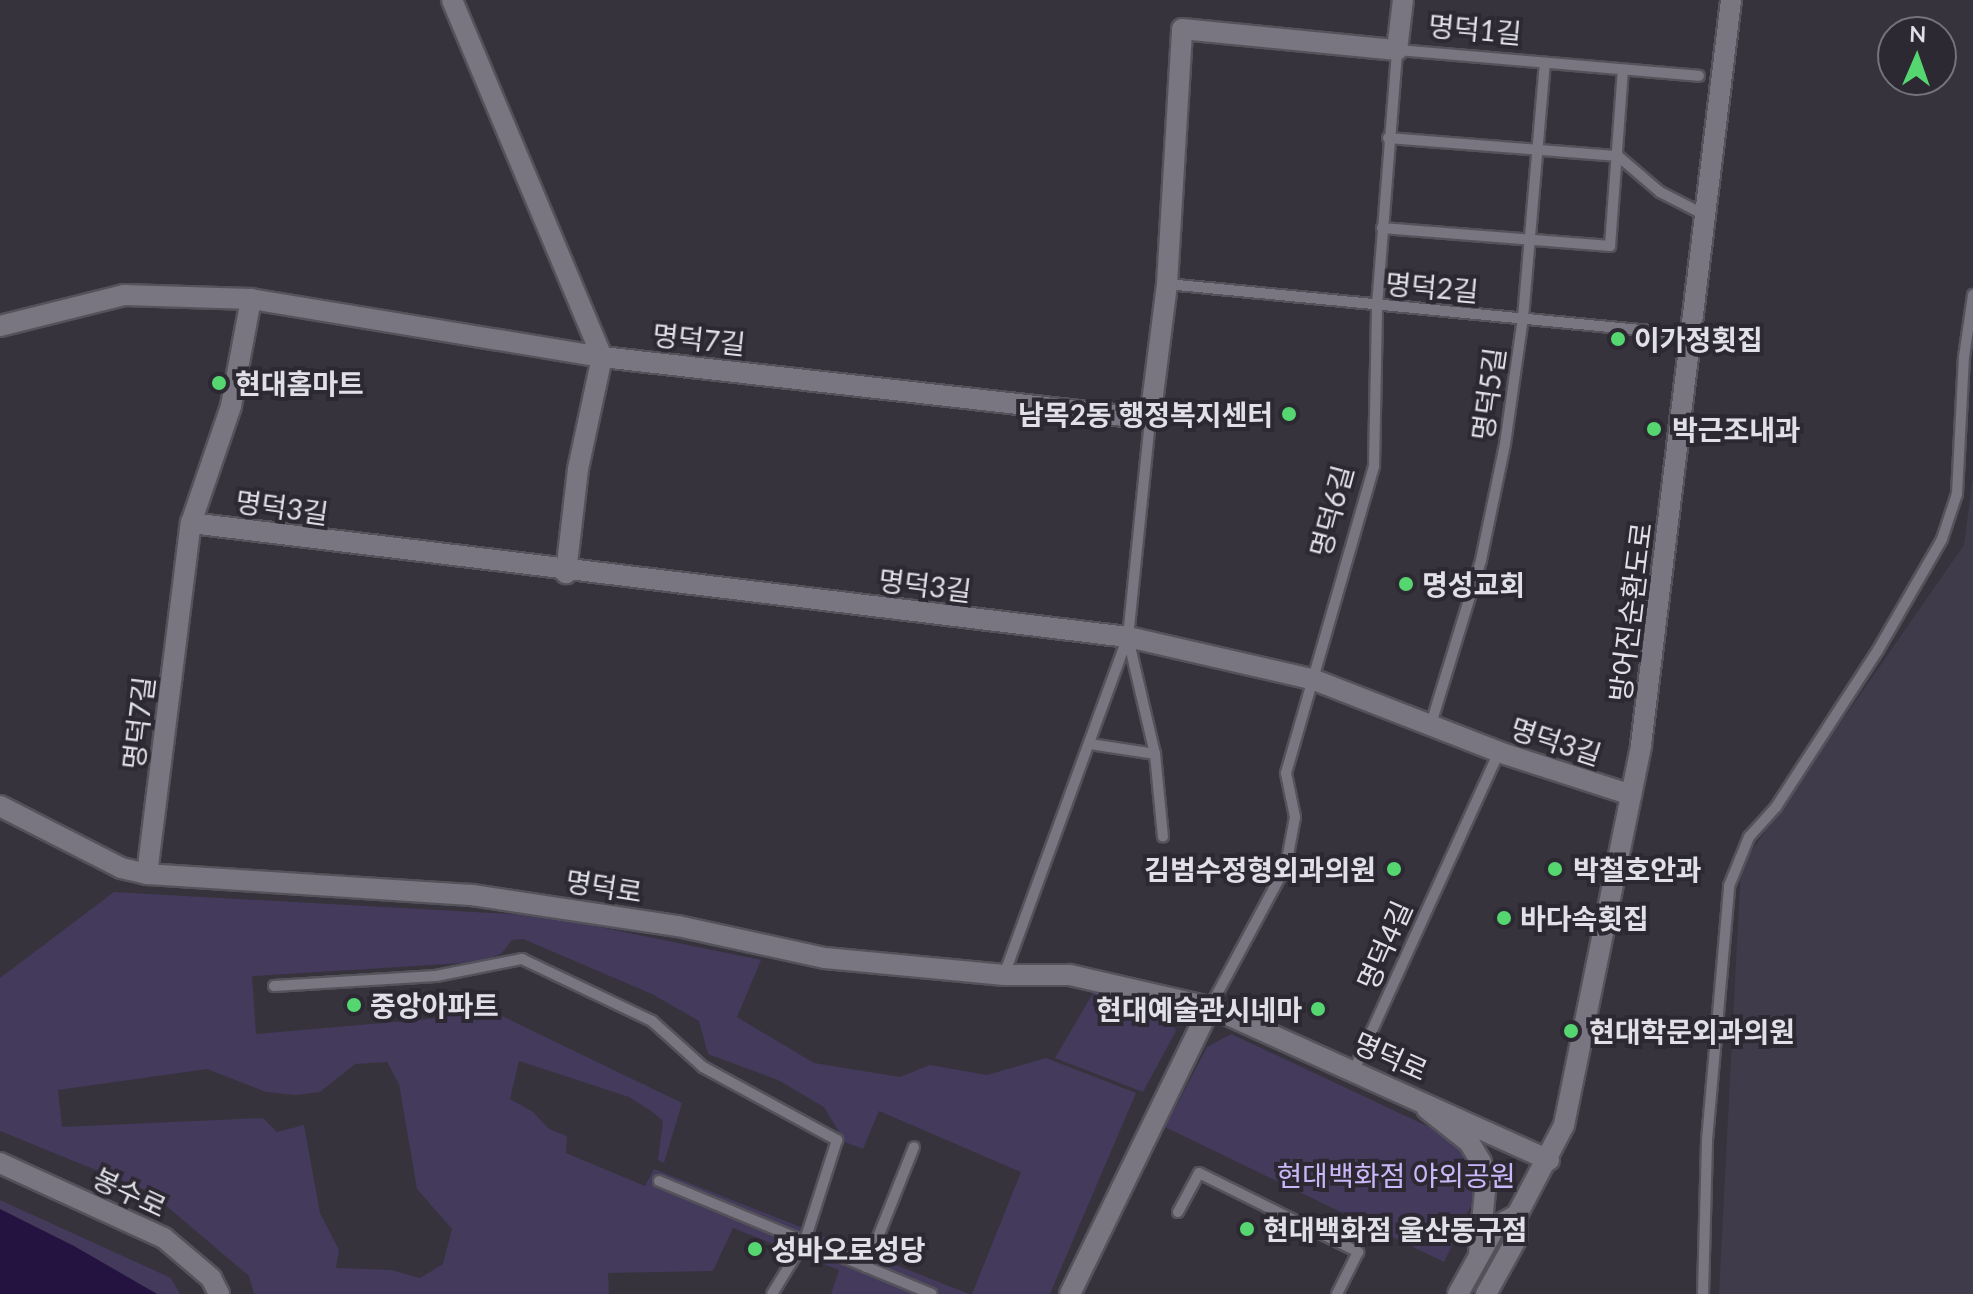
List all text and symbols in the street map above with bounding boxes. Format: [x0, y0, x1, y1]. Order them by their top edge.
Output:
street label: 명덕1길 [1427, 8, 1523, 50]
north arrow [1877, 16, 1957, 96]
text: N [1909, 20, 1927, 47]
street label: 명덕2길 [1384, 266, 1480, 308]
street label: 명덕7길 [651, 317, 747, 361]
place label: 이가정횟집 [1634, 322, 1763, 356]
marker: 이가정횟집 [1609, 330, 1627, 348]
street label: 명덕5길 [1465, 345, 1511, 443]
place label: 현대홈마트 [235, 366, 364, 400]
marker: 현대홈마트 [210, 374, 228, 392]
place label: 남목2동 행정복지센터 [1018, 397, 1273, 431]
marker: 남목2동 행정복지센터 [1280, 405, 1298, 423]
place label: 박근조내과 [1672, 412, 1801, 446]
marker: 박근조내과 [1643, 418, 1665, 440]
street label: 명덕6길 [1303, 461, 1359, 561]
street label: 명덕3길 [233, 484, 331, 530]
street label: 방어진순환도로 [1602, 520, 1658, 704]
street label: 명덕3길 [877, 563, 973, 607]
place label: 명성교회 [1422, 567, 1525, 601]
marker: 명성교회 [1397, 575, 1415, 593]
street label: 명덕7길 [116, 675, 160, 771]
street label: 명덕3길 [1506, 711, 1606, 771]
place label: 김범수정형외과의원 [1144, 852, 1376, 886]
place label: 박철호안과 [1573, 852, 1702, 886]
marker: 김범수정형외과의원 [1383, 858, 1405, 880]
marker: 박철호안과 [1544, 858, 1566, 880]
street label: 명덕로 [563, 863, 645, 909]
street label: 명덕4길 [1350, 895, 1418, 995]
place label: 바다속횟집 [1520, 901, 1649, 935]
marker: 바다속횟집 [1495, 909, 1513, 927]
place label: 중앙아파트 [370, 988, 499, 1022]
place label: 현대예술관시네마 [1096, 992, 1302, 1026]
marker: 중앙아파트 [345, 996, 363, 1014]
marker: 현대예술관시네마 [1309, 1000, 1327, 1018]
place label: 현대학문외과의원 [1589, 1014, 1795, 1048]
marker: 현대학문외과의원 [1560, 1020, 1582, 1042]
street label: 명덕로 [1349, 1025, 1433, 1087]
park label: 현대백화점 야외공원 [1276, 1158, 1516, 1192]
street label: 봉수로 [88, 1160, 172, 1224]
place label: 현대백화점 울산동구점 [1263, 1212, 1527, 1246]
marker: 현대백화점 울산동구점 [1238, 1220, 1256, 1238]
place label: 성바오로성당 [771, 1232, 926, 1266]
marker: 성바오로성당 [746, 1240, 764, 1258]

